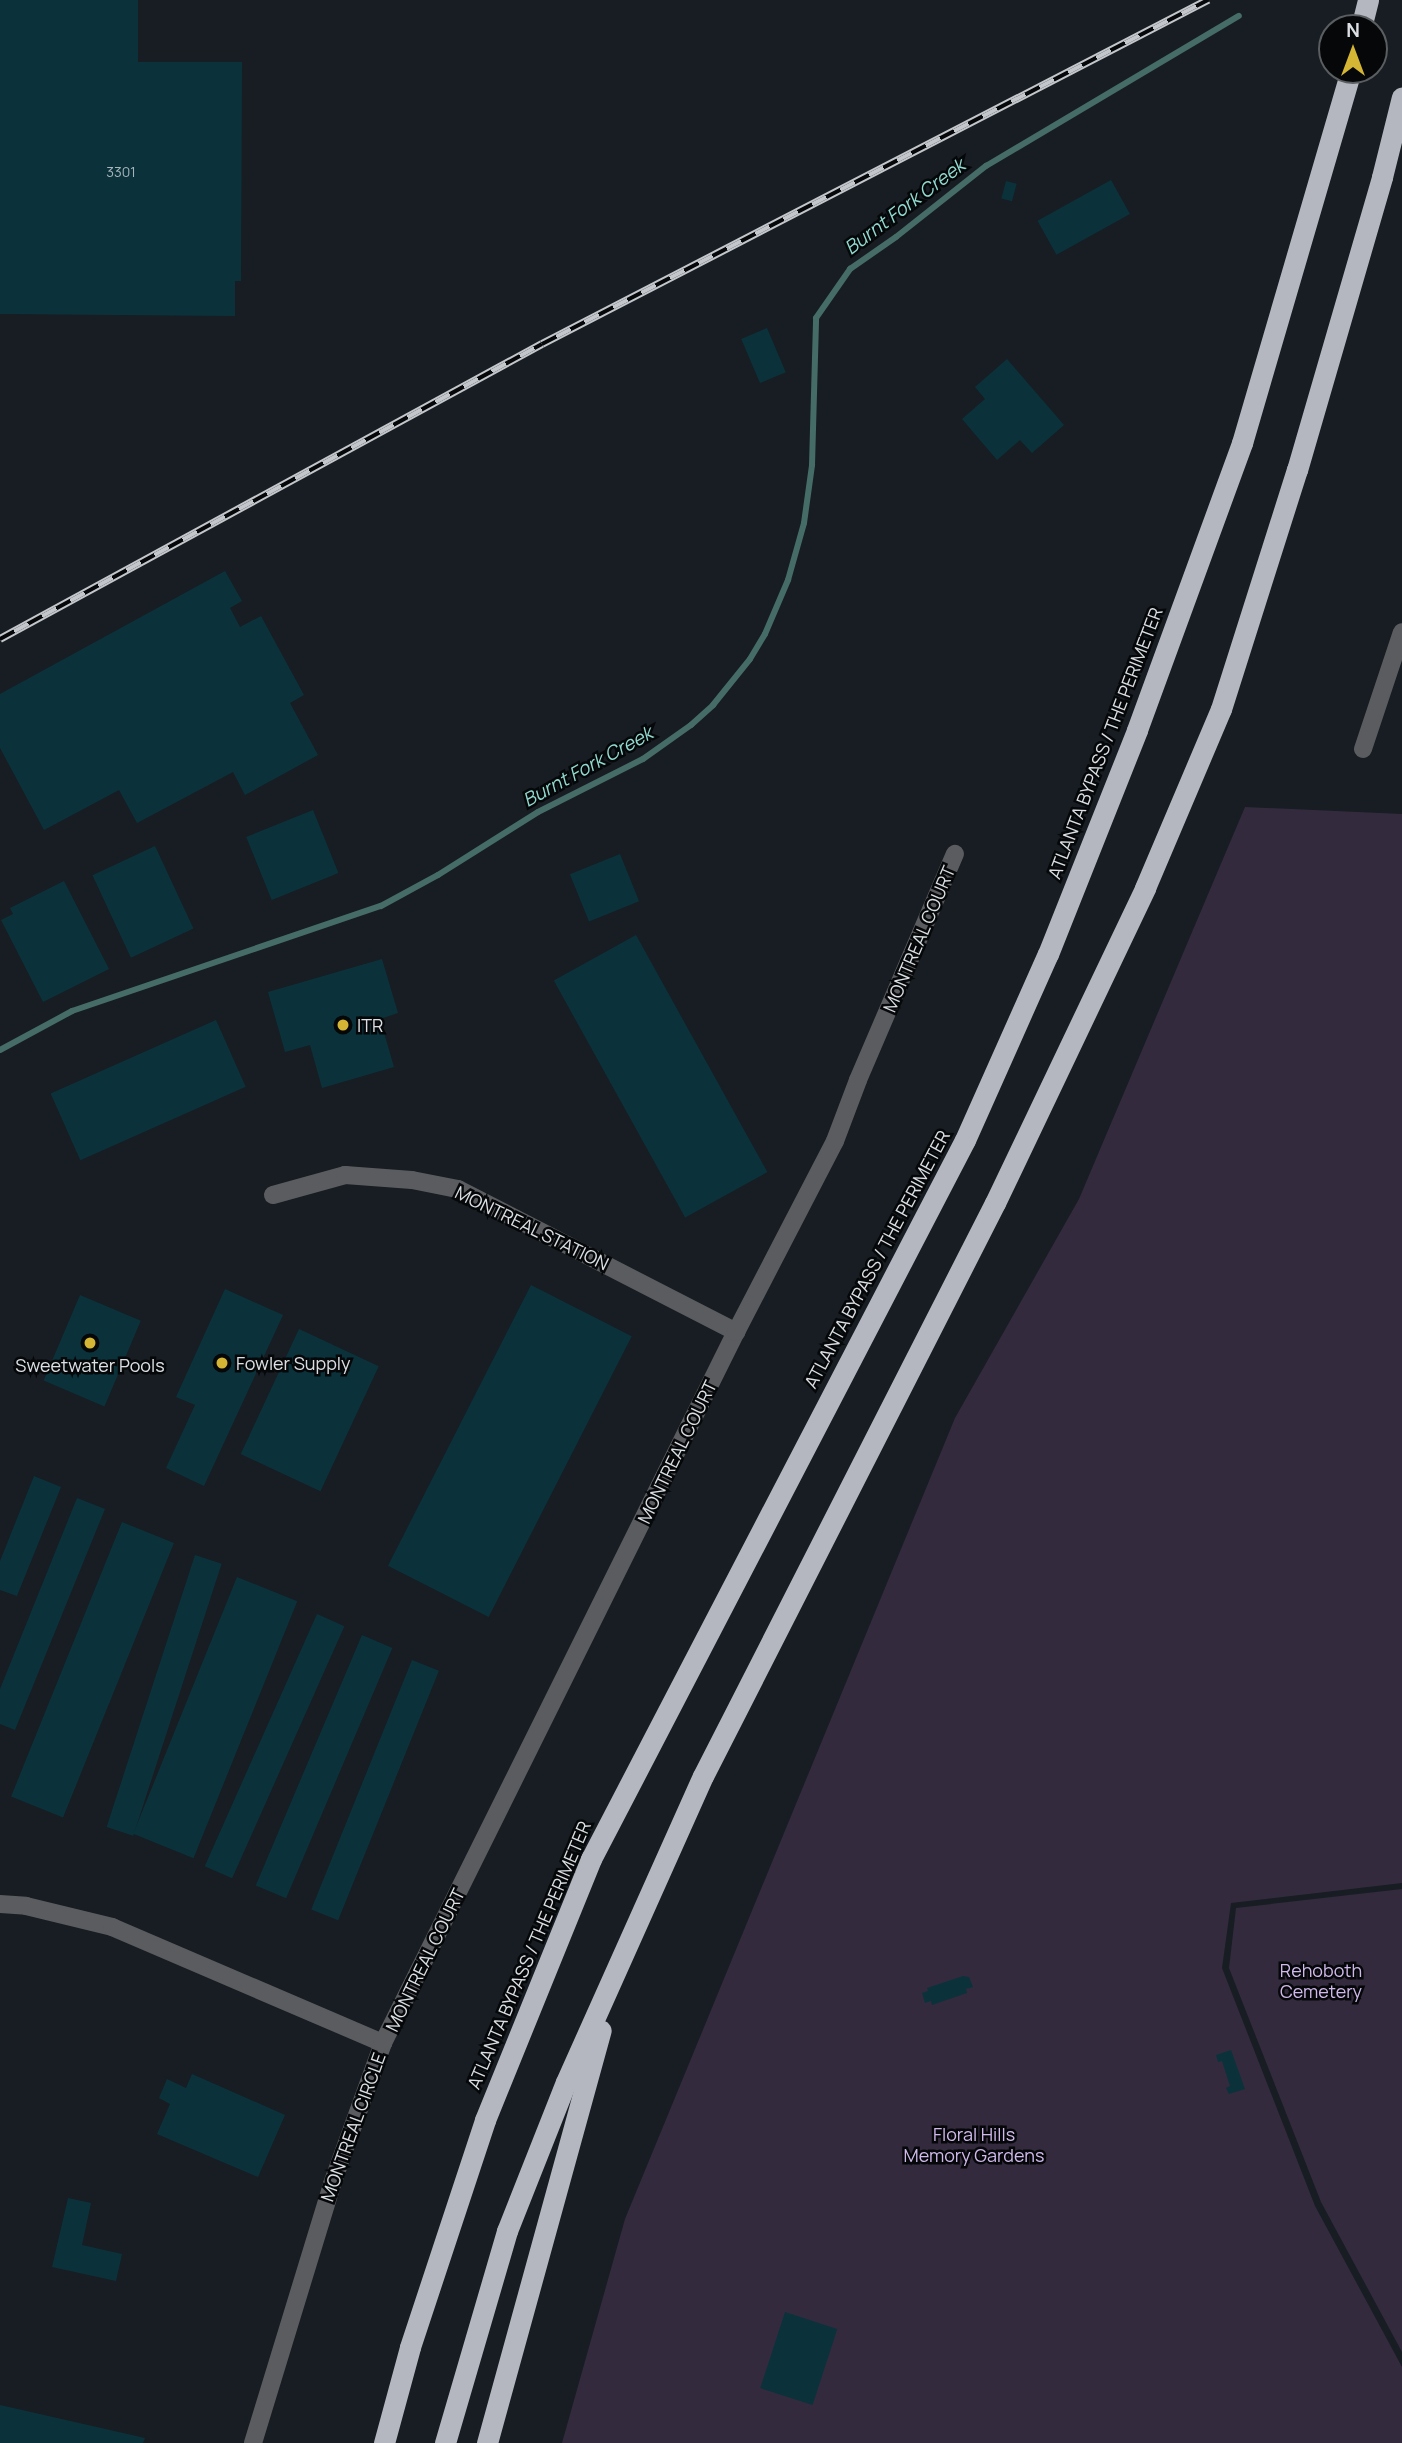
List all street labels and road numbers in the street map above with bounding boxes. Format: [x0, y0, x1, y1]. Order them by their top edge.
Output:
street label: ATLANTA BYPASS / THE PERIMETER [1043, 604, 1167, 882]
street label: MONTREAL COURT [878, 862, 960, 1016]
street label: ATLANTA BYPASS / THE PERIMETER [800, 1126, 954, 1392]
street label: MONTREAL STATION [451, 1181, 613, 1275]
street label: MONTREAL COURT [633, 1376, 721, 1528]
street label: ATLANTA BYPASS / THE PERIMETER [463, 1818, 595, 2092]
street label: MONTREAL COURT [381, 1884, 469, 2036]
street label: MONTREAL CIRCLE [316, 2049, 390, 2205]

